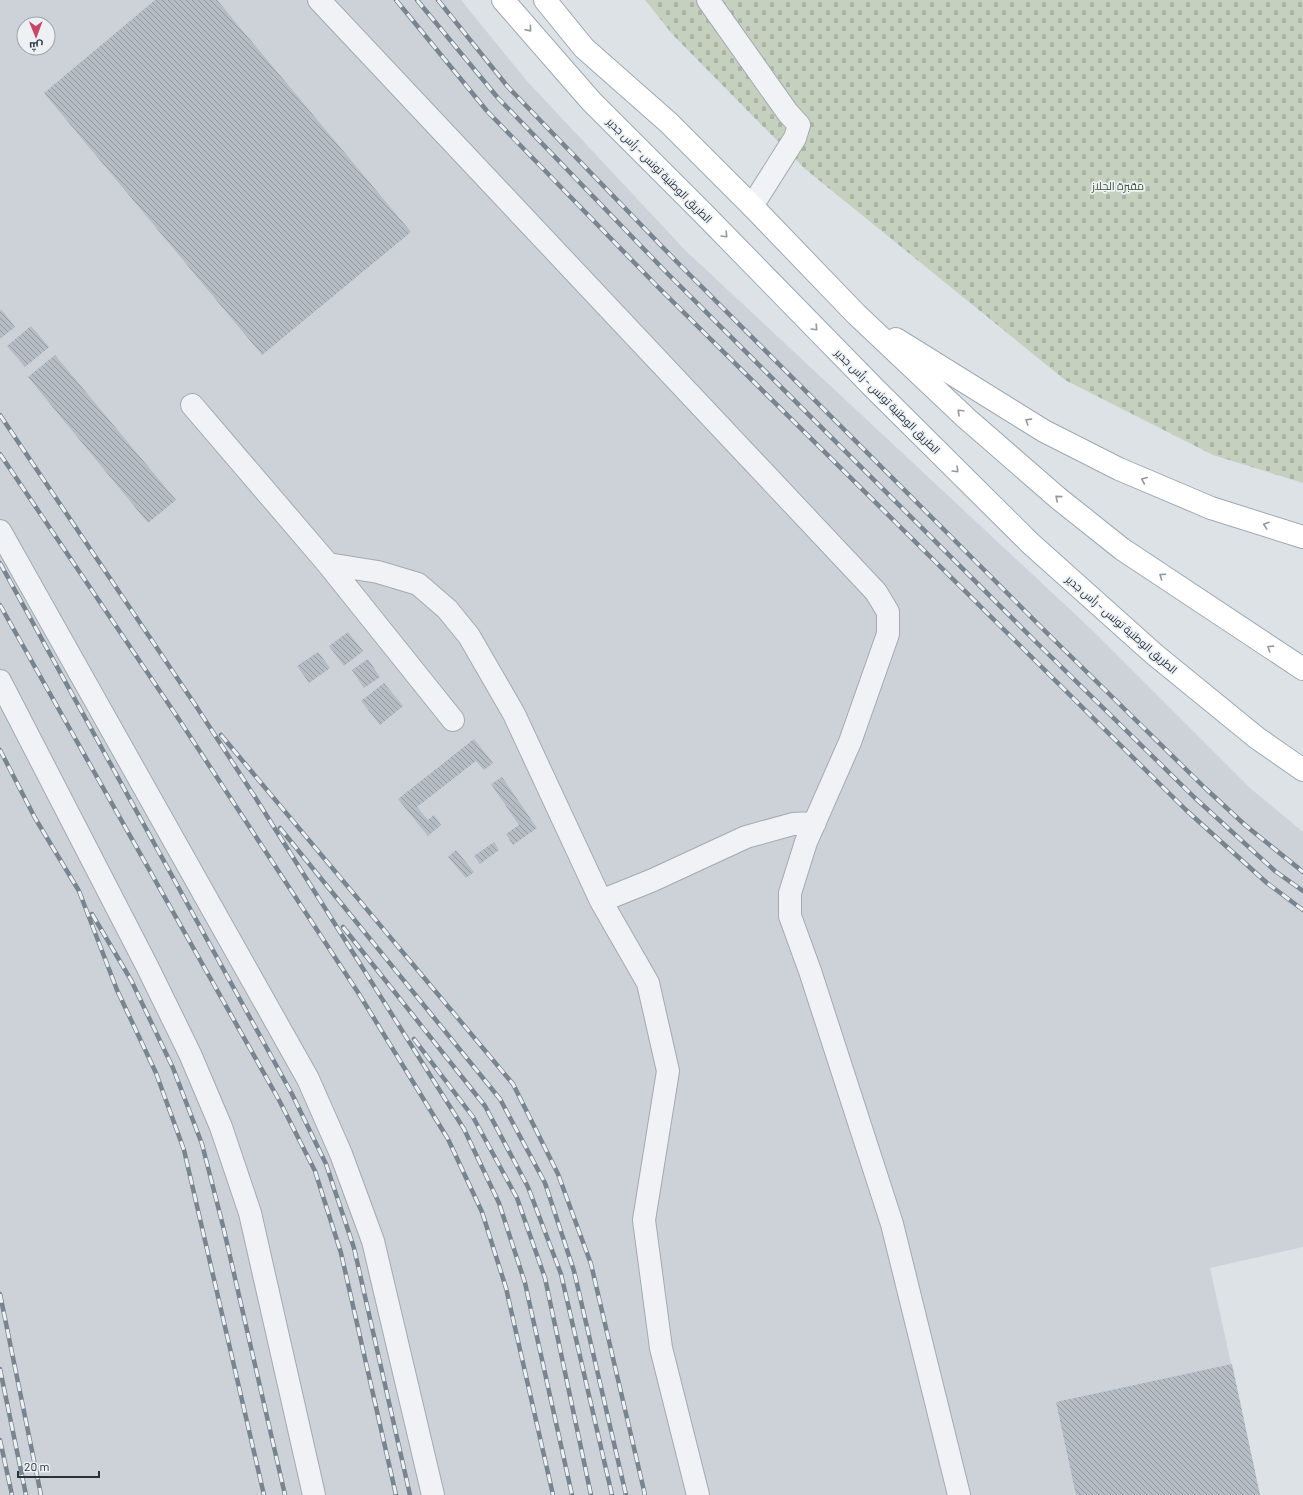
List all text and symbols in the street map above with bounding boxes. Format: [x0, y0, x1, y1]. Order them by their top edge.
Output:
north arrow [16, 16, 56, 56]
one-way arrow [524, 25, 531, 32]
text: ش [29, 39, 43, 53]
street label: الطريق الوطنية تونس - رأس جدير [603, 114, 715, 226]
park label: مقبرة الجلاز [1091, 179, 1144, 193]
one-way arrow [720, 230, 728, 238]
one-way arrow [810, 323, 818, 331]
street label: الطريق الوطنية تونس - رأس جدير [831, 345, 943, 457]
one-way arrow [957, 410, 965, 417]
one-way arrow [1026, 418, 1033, 425]
one-way arrow [951, 465, 959, 473]
one-way arrow [1141, 476, 1148, 484]
one-way arrow [1056, 496, 1063, 503]
one-way arrow [1262, 521, 1269, 530]
street label: الطريق الوطنية تونس - رأس جدير [1062, 571, 1180, 677]
one-way arrow [1159, 573, 1166, 581]
one-way arrow [1267, 645, 1274, 653]
scale bar [18, 1453, 99, 1479]
text: 20 m [24, 1459, 50, 1473]

